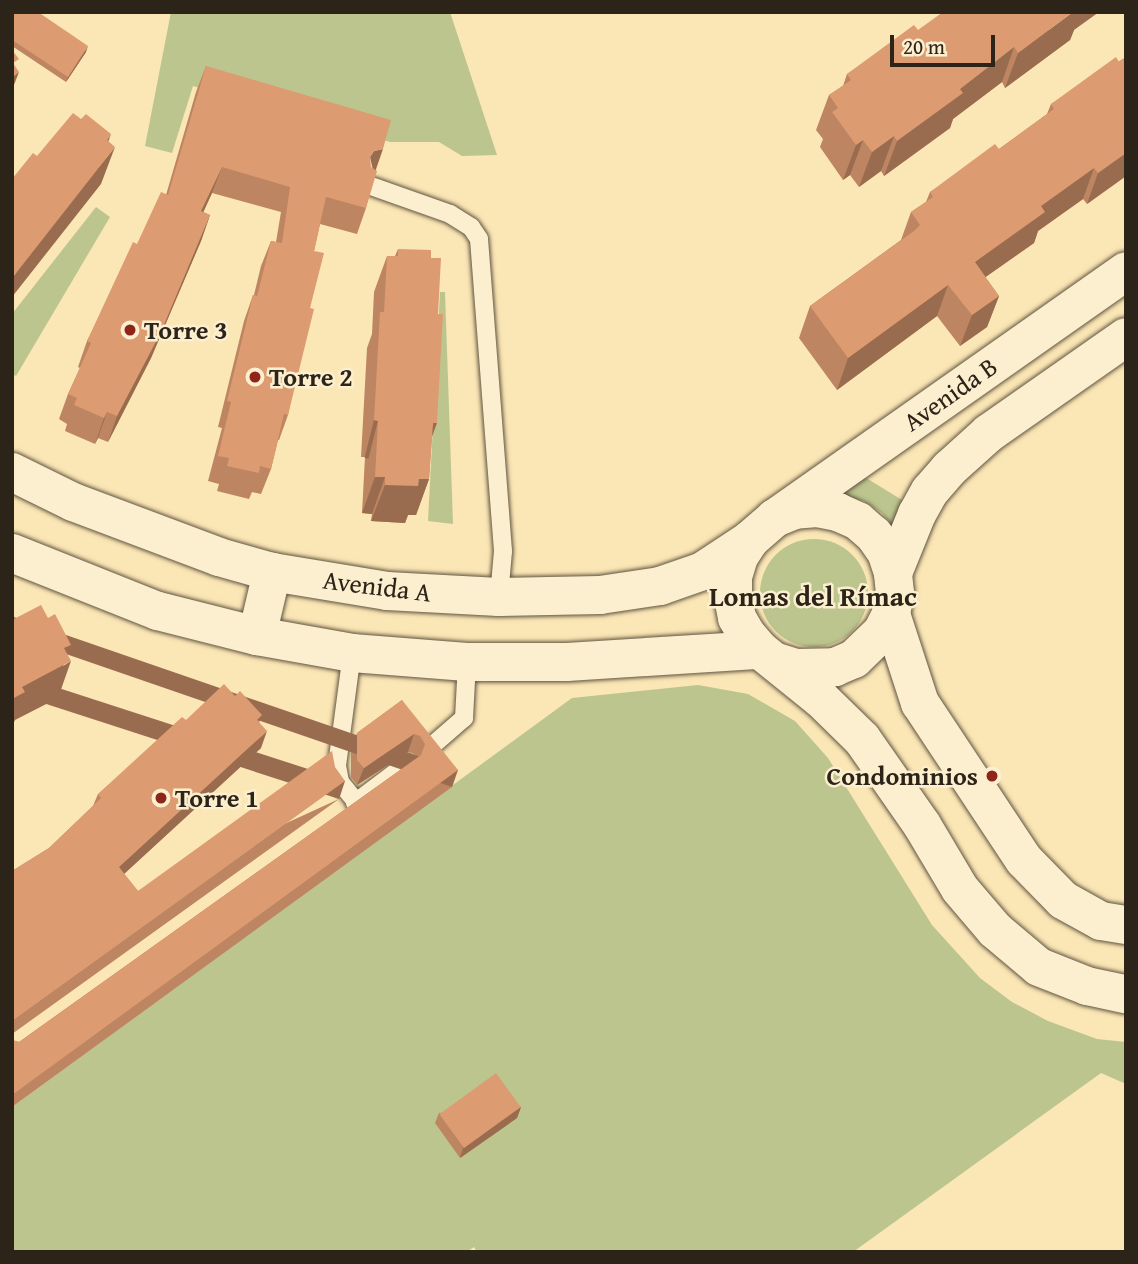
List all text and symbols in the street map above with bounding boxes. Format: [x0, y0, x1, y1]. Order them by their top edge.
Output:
scale bar [893, 21, 998, 65]
text: 20 m [903, 31, 945, 62]
place label: Torre 3 [144, 314, 228, 346]
marker: Torre 3 [122, 322, 138, 338]
street label: Avenida B [897, 350, 1003, 438]
place label: Torre 2 [269, 361, 353, 393]
marker: Torre 2 [247, 369, 263, 385]
street label: Avenida A [321, 564, 433, 608]
district label: Lomas del Rímac [709, 579, 917, 613]
place label: Condominios [827, 760, 978, 792]
marker: Condominios [984, 768, 1000, 784]
place label: Torre 1 [175, 782, 259, 814]
marker: Torre 1 [153, 790, 169, 806]

